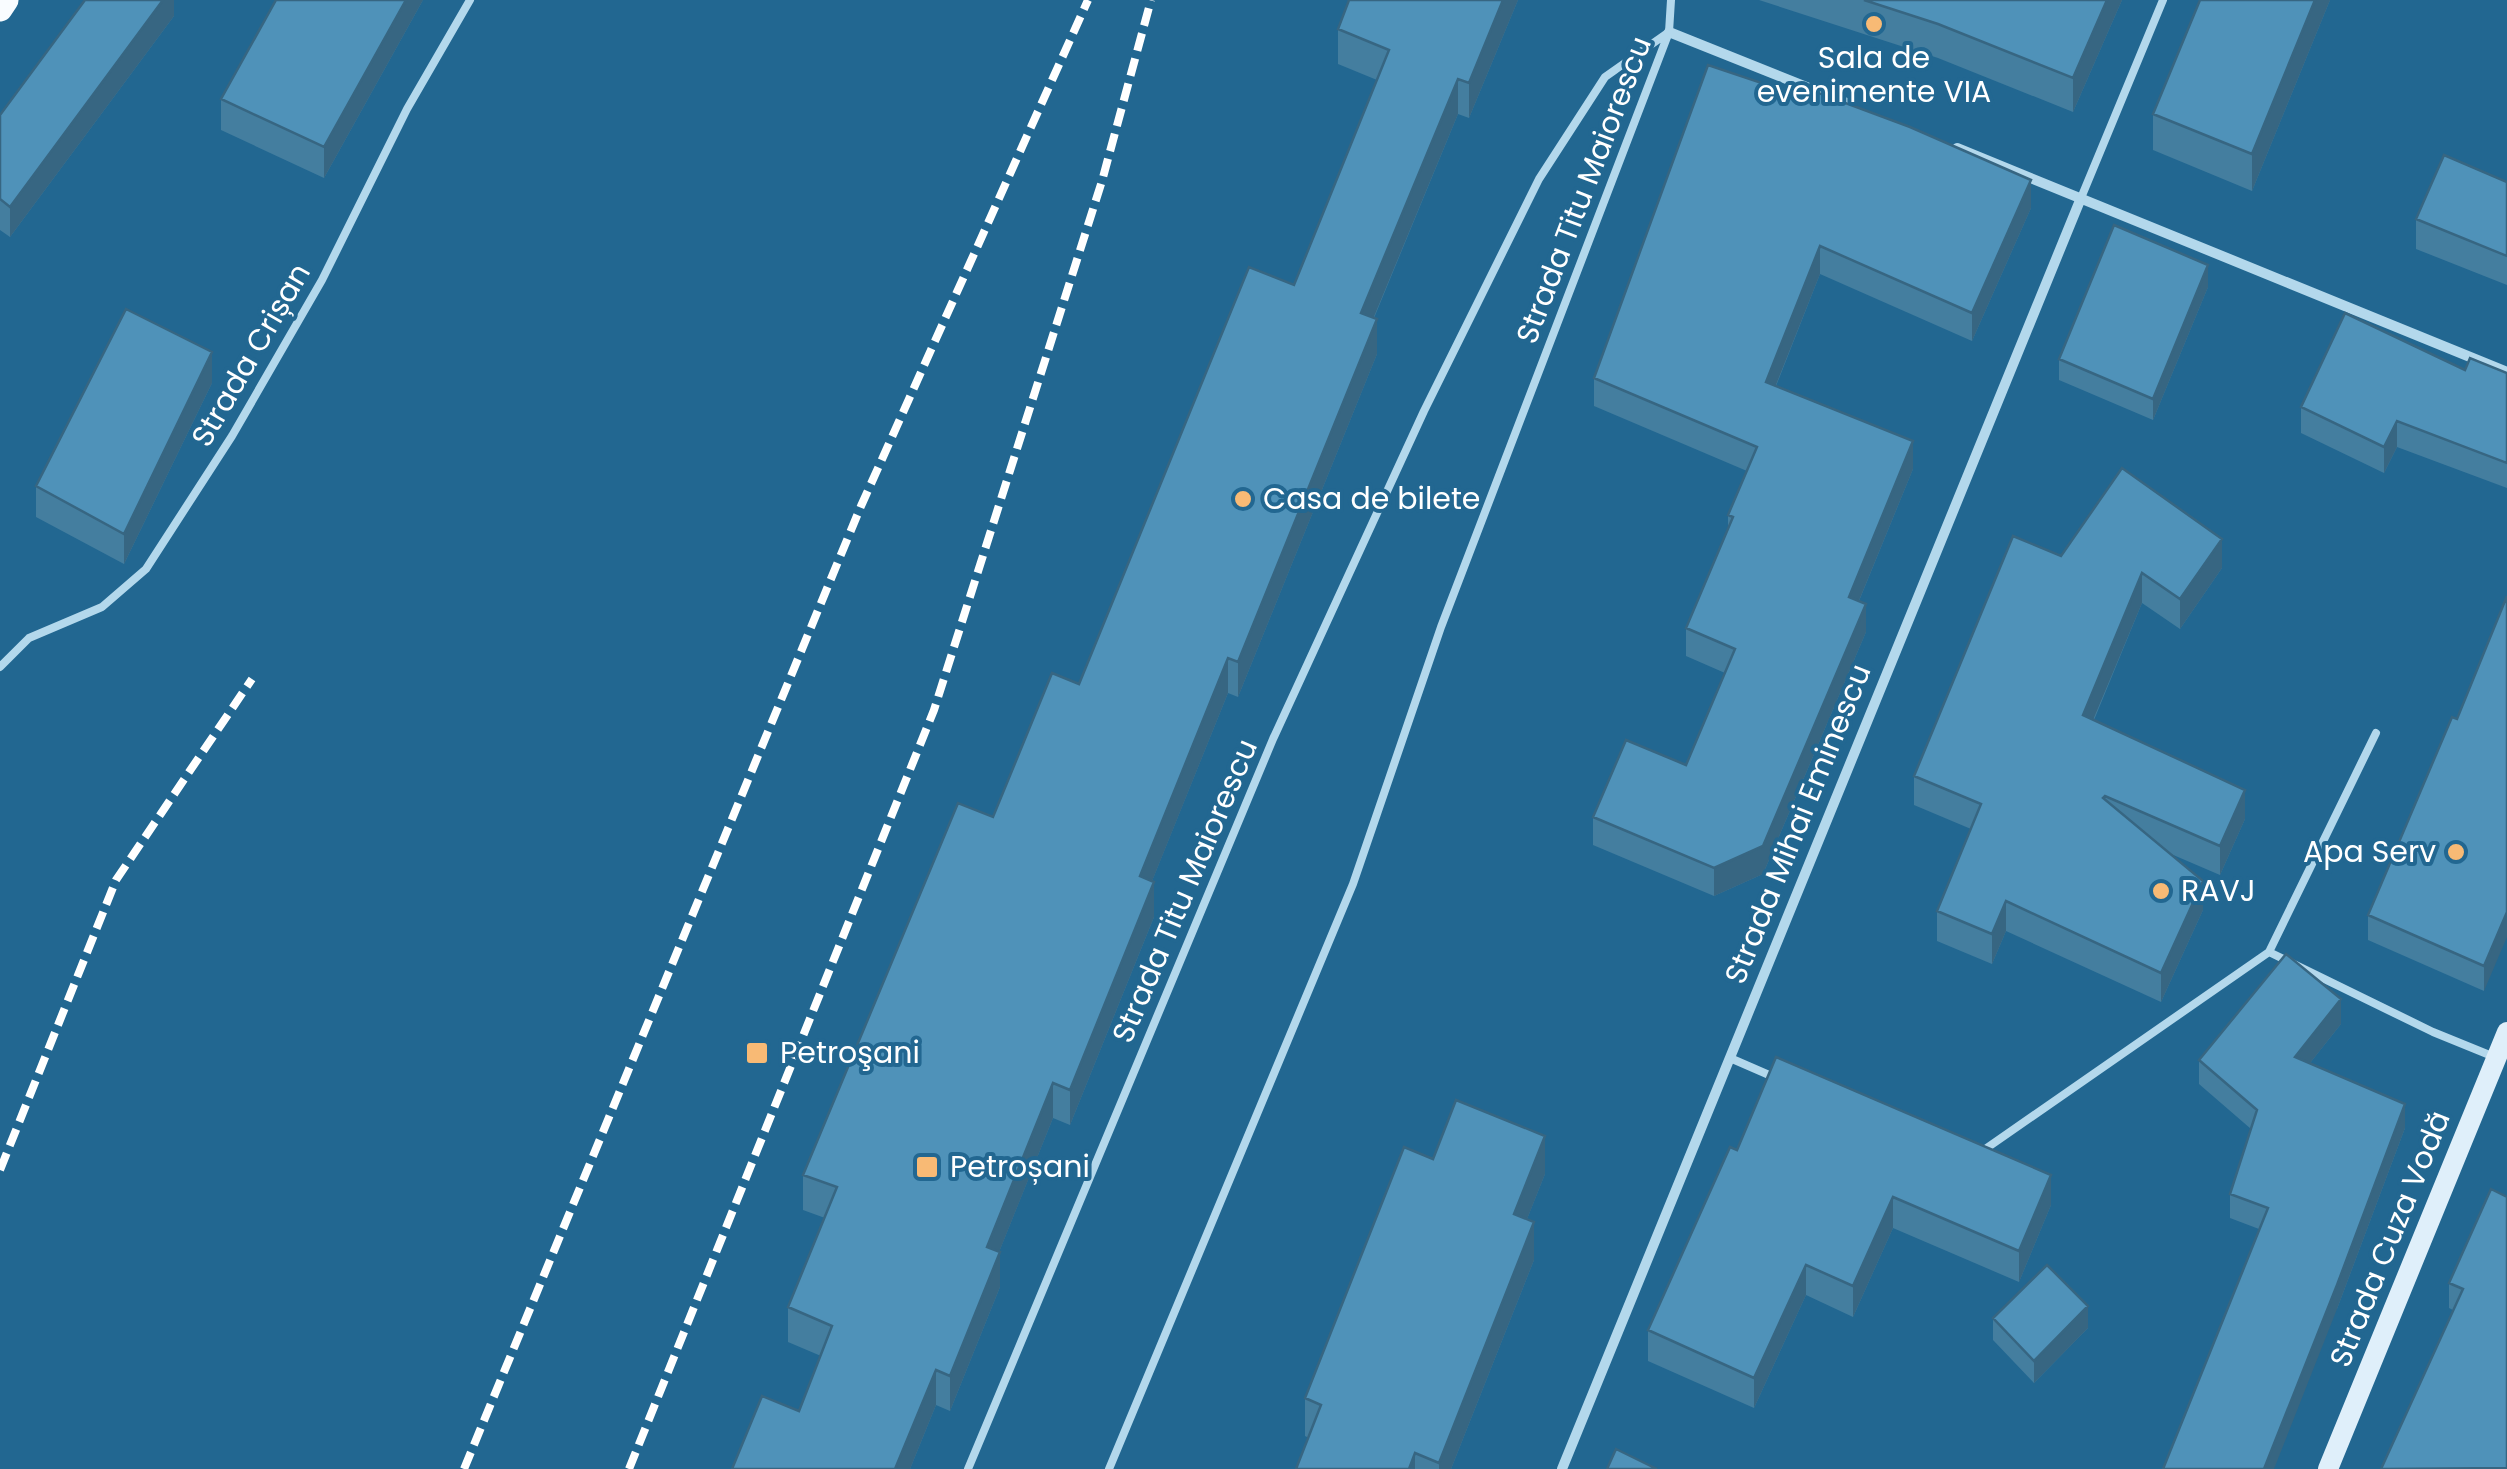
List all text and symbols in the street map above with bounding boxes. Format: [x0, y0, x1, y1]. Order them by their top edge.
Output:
marker: Sala de evenimente VIA [1863, 13, 1885, 35]
street label: Strada Titu Maiorescu [1505, 30, 1662, 350]
place label: Sala de evenimente VIA [1757, 36, 1991, 113]
street label: Strada Crișan [181, 255, 321, 454]
place label: Casa de bilete [1263, 477, 1480, 520]
marker: Casa de bilete [1232, 488, 1254, 510]
street label: Strada Mihai Eminescu [1714, 658, 1881, 990]
street label: Strada Titu Maiorescu [1101, 732, 1268, 1049]
place label: Apa Serv [2303, 830, 2436, 873]
marker: Apa Serv [2445, 841, 2467, 863]
place label: RAVJ [2181, 869, 2256, 912]
marker: RAVJ [2150, 880, 2172, 902]
place label: Petroşani [780, 1031, 920, 1074]
marker: Petroşani [744, 1040, 770, 1066]
street label: Strada Cuza Vodă [2318, 1104, 2461, 1373]
place label: Petroșani [950, 1145, 1090, 1188]
marker: Petroșani [914, 1154, 940, 1180]

